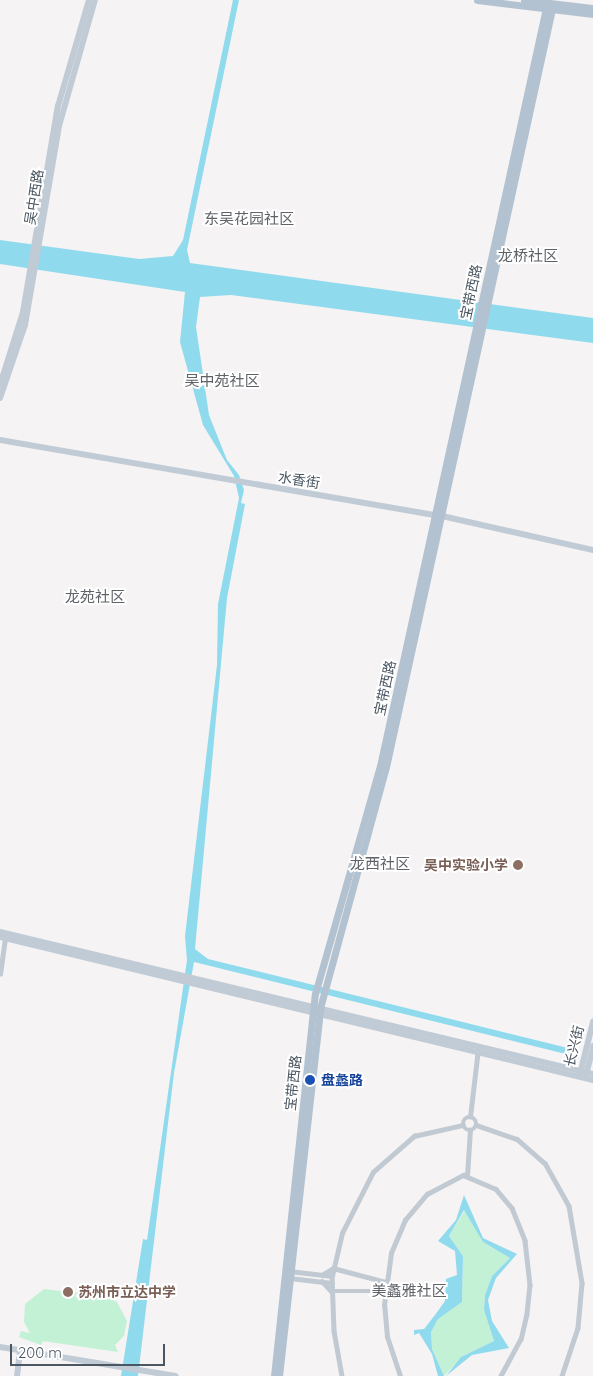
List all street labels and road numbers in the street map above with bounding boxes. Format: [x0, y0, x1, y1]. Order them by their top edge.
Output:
street label: 吴中西路 [21, 168, 47, 226]
street label: 宝带西路 [457, 263, 485, 321]
street label: 水香街 [277, 468, 321, 492]
street label: 宝带西路 [371, 659, 399, 717]
street label: 长兴街 [561, 1024, 587, 1068]
street label: 宝带西路 [282, 1054, 304, 1112]

